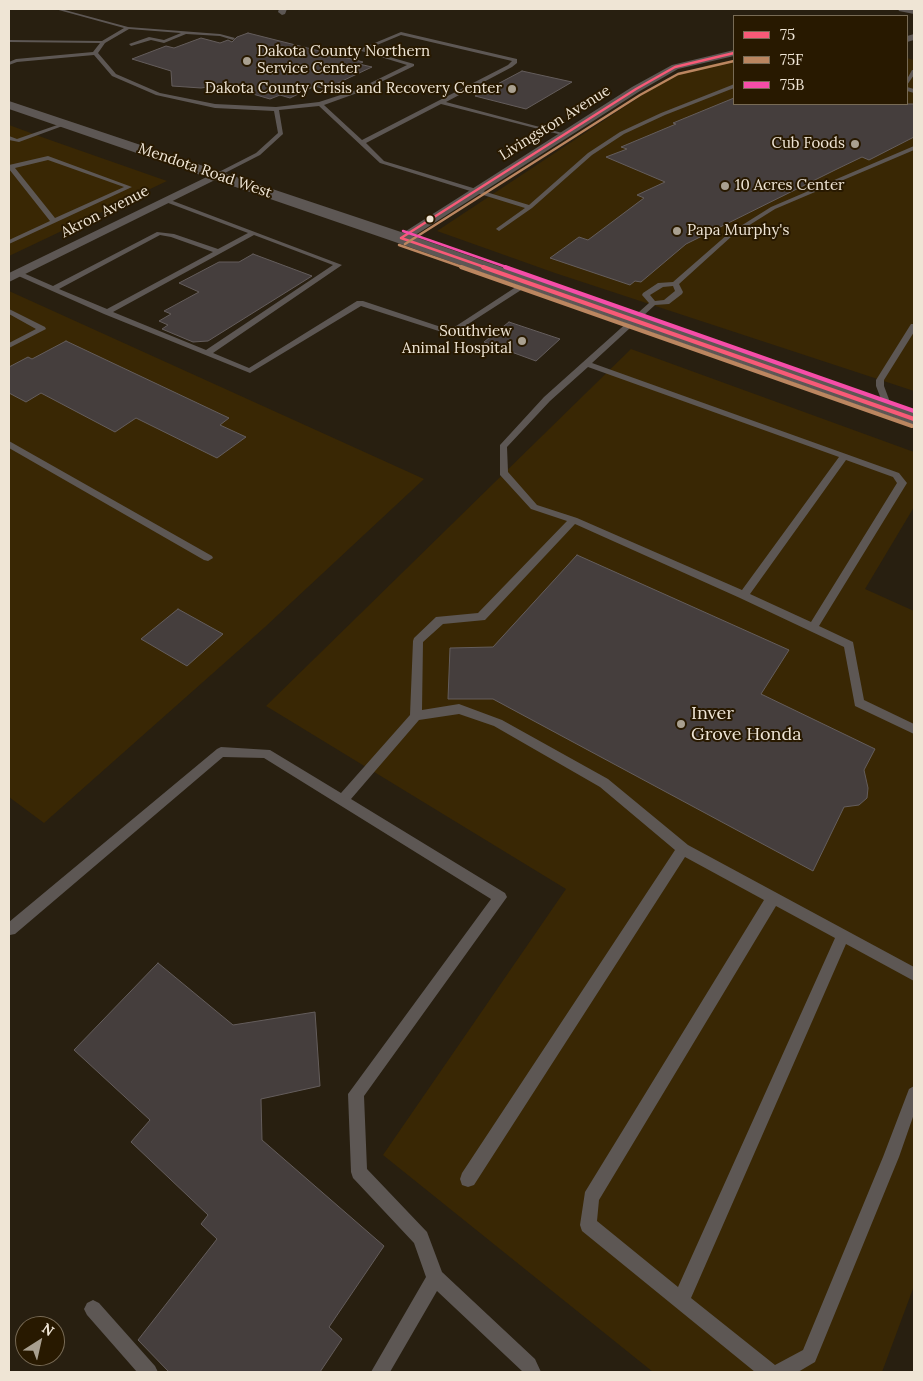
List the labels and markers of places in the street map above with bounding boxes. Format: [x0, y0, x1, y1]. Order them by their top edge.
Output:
place label: Dakota County Northern Service Center [257, 43, 430, 78]
marker: Dakota County Northern Service Center [241, 55, 253, 67]
place label: Dakota County Crisis and Recovery Center [205, 80, 502, 98]
marker: Dakota County Crisis and Recovery Center [506, 83, 518, 95]
place label: Cub Foods [771, 135, 845, 153]
marker: Cub Foods [849, 138, 861, 150]
place label: 10 Acres Center [735, 177, 845, 195]
marker: 10 Acres Center [719, 180, 731, 192]
unlabelled marker [425, 214, 435, 224]
place label: Papa Murphy's [687, 222, 789, 240]
marker: Papa Murphy's [671, 225, 683, 237]
place label: Southview Animal Hospital [402, 323, 512, 358]
marker: Southview Animal Hospital [516, 335, 528, 347]
place label: Inver Grove Honda [691, 703, 801, 746]
marker: Inver Grove Honda [675, 718, 687, 730]

